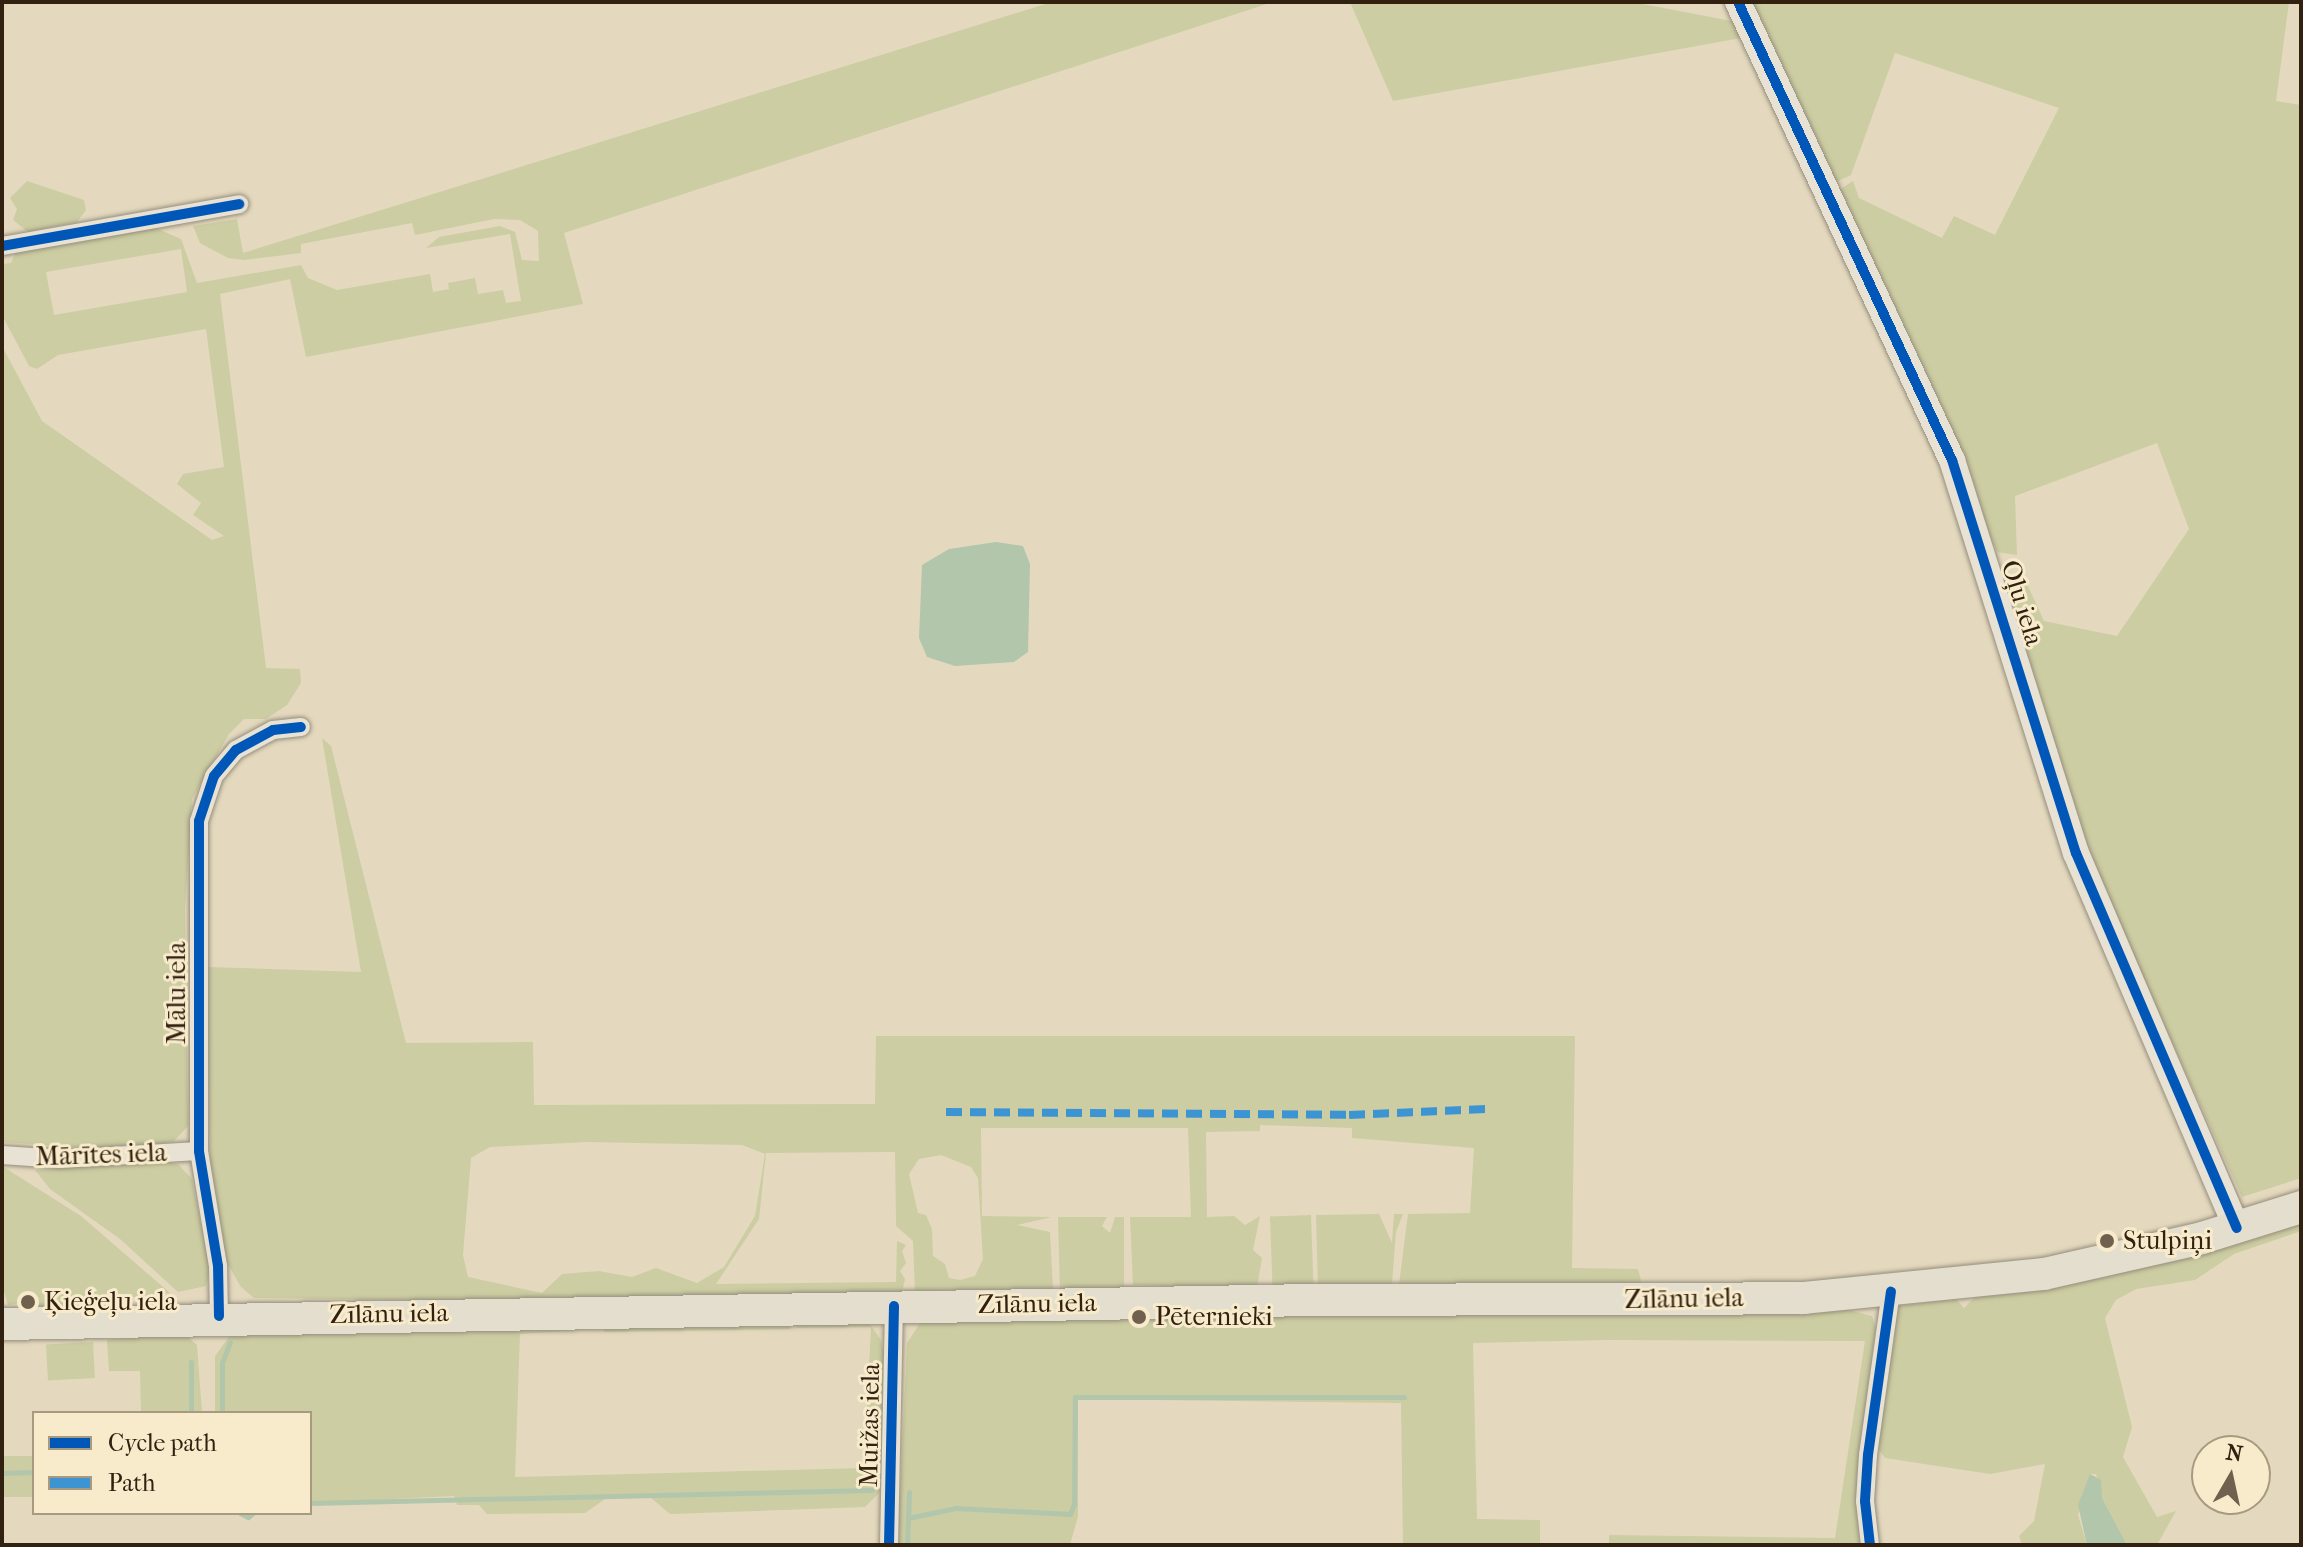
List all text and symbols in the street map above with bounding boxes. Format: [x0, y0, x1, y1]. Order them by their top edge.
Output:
street label: Oļu iela [1994, 557, 2050, 649]
street label: Mālu iela [161, 942, 193, 1044]
street label: Mārītes iela [35, 1137, 167, 1173]
place label: Stulpiņi [2123, 1225, 2212, 1257]
marker: Stulpiņi [2098, 1232, 2116, 1250]
street label: Zīlānu iela [1624, 1282, 1744, 1316]
place label: Ķieģeļu iela [44, 1286, 177, 1318]
street label: Zīlānu iela [977, 1287, 1097, 1321]
marker: Ķieģeļu iela [19, 1293, 37, 1311]
street label: Zīlānu iela [329, 1297, 449, 1331]
place label: Pēternieki [1155, 1301, 1273, 1333]
marker: Pēternieki [1130, 1308, 1148, 1326]
street label: Muižas iela [853, 1363, 887, 1487]
legend [32, 1411, 312, 1515]
text: Cycle path [108, 1429, 217, 1457]
north arrow [2191, 1435, 2271, 1515]
text: N [2224, 1439, 2245, 1467]
text: Path [108, 1469, 155, 1497]

